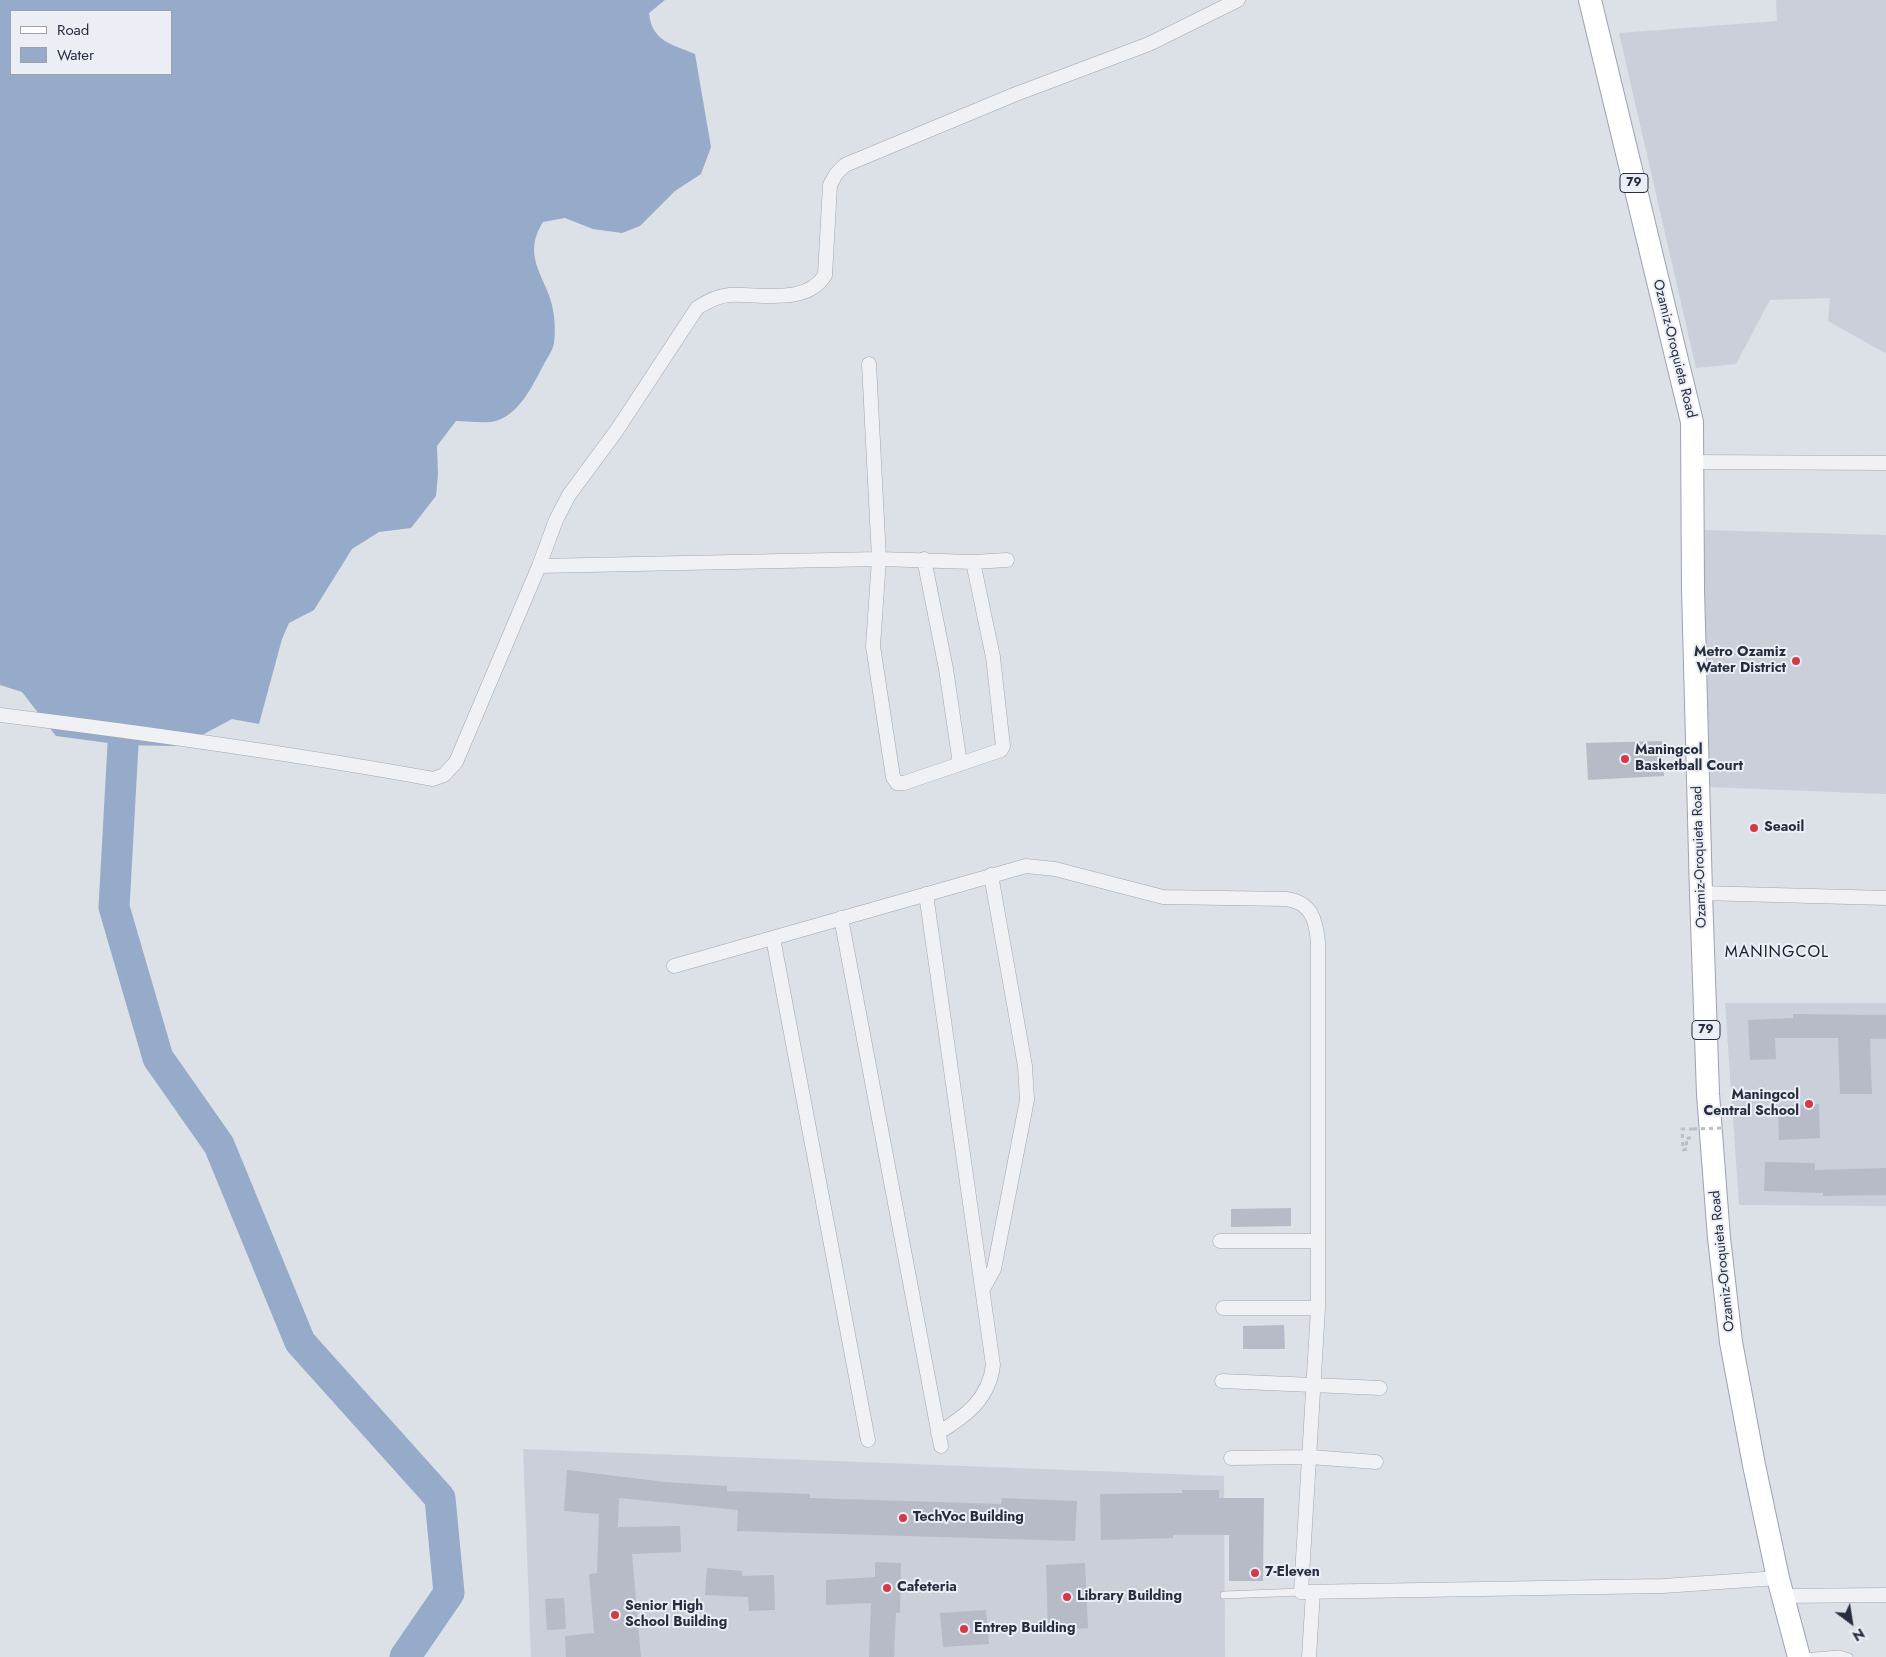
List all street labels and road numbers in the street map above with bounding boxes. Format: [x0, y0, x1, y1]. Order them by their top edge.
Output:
road number: 79 [1620, 174, 1648, 192]
street label: Ozamiz-Oroquieta Road [1649, 278, 1699, 420]
street label: Ozamiz-Oroquieta Road [1689, 786, 1711, 928]
road number: 79 [1692, 1020, 1720, 1040]
street label: Ozamiz-Oroquieta Road [1707, 1189, 1739, 1333]

